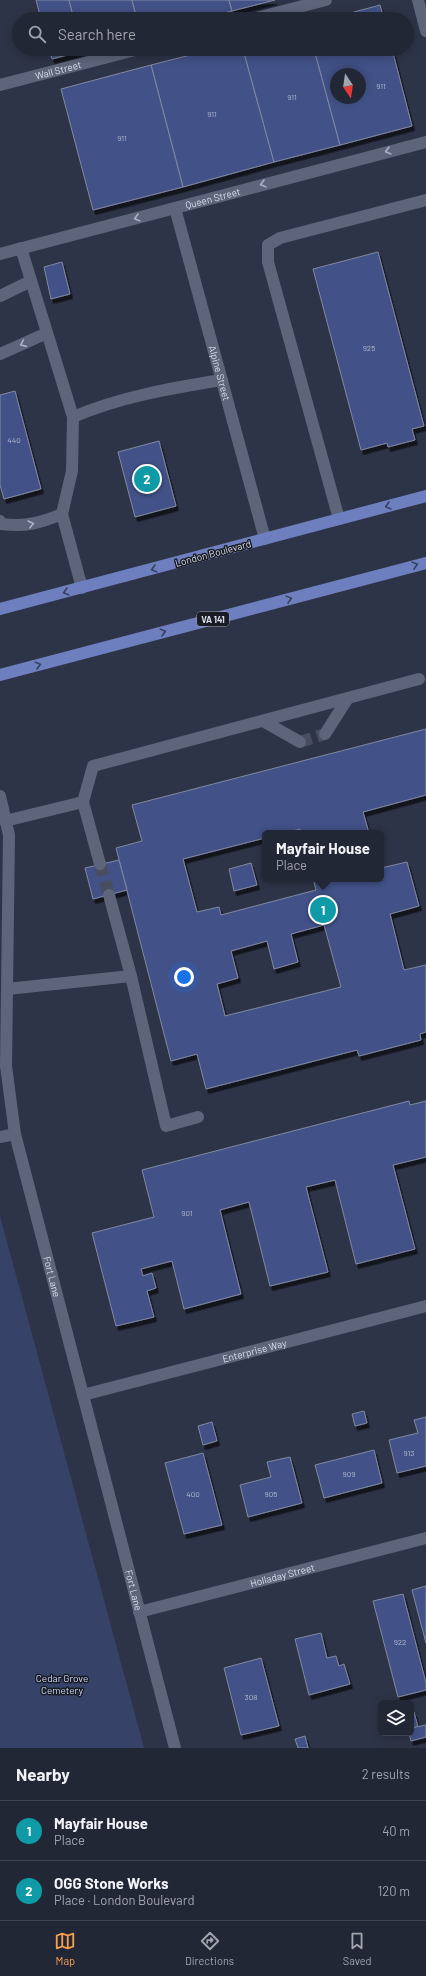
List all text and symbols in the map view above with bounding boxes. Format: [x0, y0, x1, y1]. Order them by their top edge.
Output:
search box [12, 12, 414, 56]
icon: search [26, 23, 48, 45]
text: Search here [58, 25, 136, 43]
street label: Wall Street [34, 58, 83, 82]
north arrow [330, 68, 366, 104]
house number: 911 [376, 81, 386, 91]
house number: 911 [287, 92, 297, 102]
house number: 911 [207, 109, 217, 119]
house number: 911 [117, 133, 127, 143]
one-way arrow [385, 147, 392, 155]
one-way arrow [259, 180, 266, 188]
street label: Queen Street [184, 185, 242, 211]
one-way arrow [134, 213, 140, 221]
one-way arrow [20, 339, 27, 347]
house number: 925 [363, 343, 375, 353]
street label: Alpine Street [207, 344, 233, 402]
house number: 440 [7, 435, 21, 445]
pin: 2 [134, 464, 160, 494]
one-way arrow [385, 502, 392, 510]
one-way arrow [27, 520, 34, 529]
street label: London Boulevard [174, 537, 252, 569]
one-way arrow [412, 562, 418, 570]
one-way arrow [151, 564, 158, 572]
one-way arrow [63, 587, 70, 596]
one-way arrow [286, 595, 292, 603]
road number: VA 141 [197, 612, 229, 626]
one-way arrow [160, 628, 167, 636]
one-way arrow [34, 661, 41, 670]
popup [262, 830, 384, 882]
text: Mayfair House [276, 839, 370, 857]
text: Place [276, 857, 307, 873]
pin: 1 [310, 895, 336, 925]
your location [174, 967, 194, 987]
house number: 901 [181, 1208, 193, 1218]
street label: Fort Lane [41, 1255, 63, 1298]
street label: Enterprise Way [221, 1336, 288, 1365]
house number: 913 [404, 1448, 414, 1458]
house number: 909 [343, 1469, 355, 1479]
house number: 400 [186, 1489, 200, 1499]
house number: 905 [265, 1489, 277, 1499]
street label: Holladay Street [249, 1561, 316, 1589]
street label: Fort Lane [123, 1568, 145, 1612]
house number: 922 [394, 1637, 406, 1647]
park label: Cedar Grove Cemetery [36, 1672, 88, 1696]
house number: 308 [245, 1692, 257, 1702]
map controls [378, 1700, 414, 1736]
button: layers [378, 1700, 414, 1736]
text: Nearby [16, 1764, 70, 1784]
text: 2 results [362, 1766, 410, 1782]
text: Mayfair House [54, 1814, 148, 1832]
text: 1 [27, 1823, 31, 1839]
text: 40 m [382, 1823, 410, 1839]
text: Place [54, 1832, 85, 1848]
text: OGG Stone Works [54, 1874, 169, 1892]
text: 2 [25, 1883, 33, 1899]
text: 120 m [378, 1883, 410, 1899]
text: Place · London Boulevard [54, 1892, 194, 1908]
tab: Map [54, 1930, 76, 1967]
tab: Directions [185, 1930, 234, 1967]
tab: Saved [343, 1930, 372, 1967]

